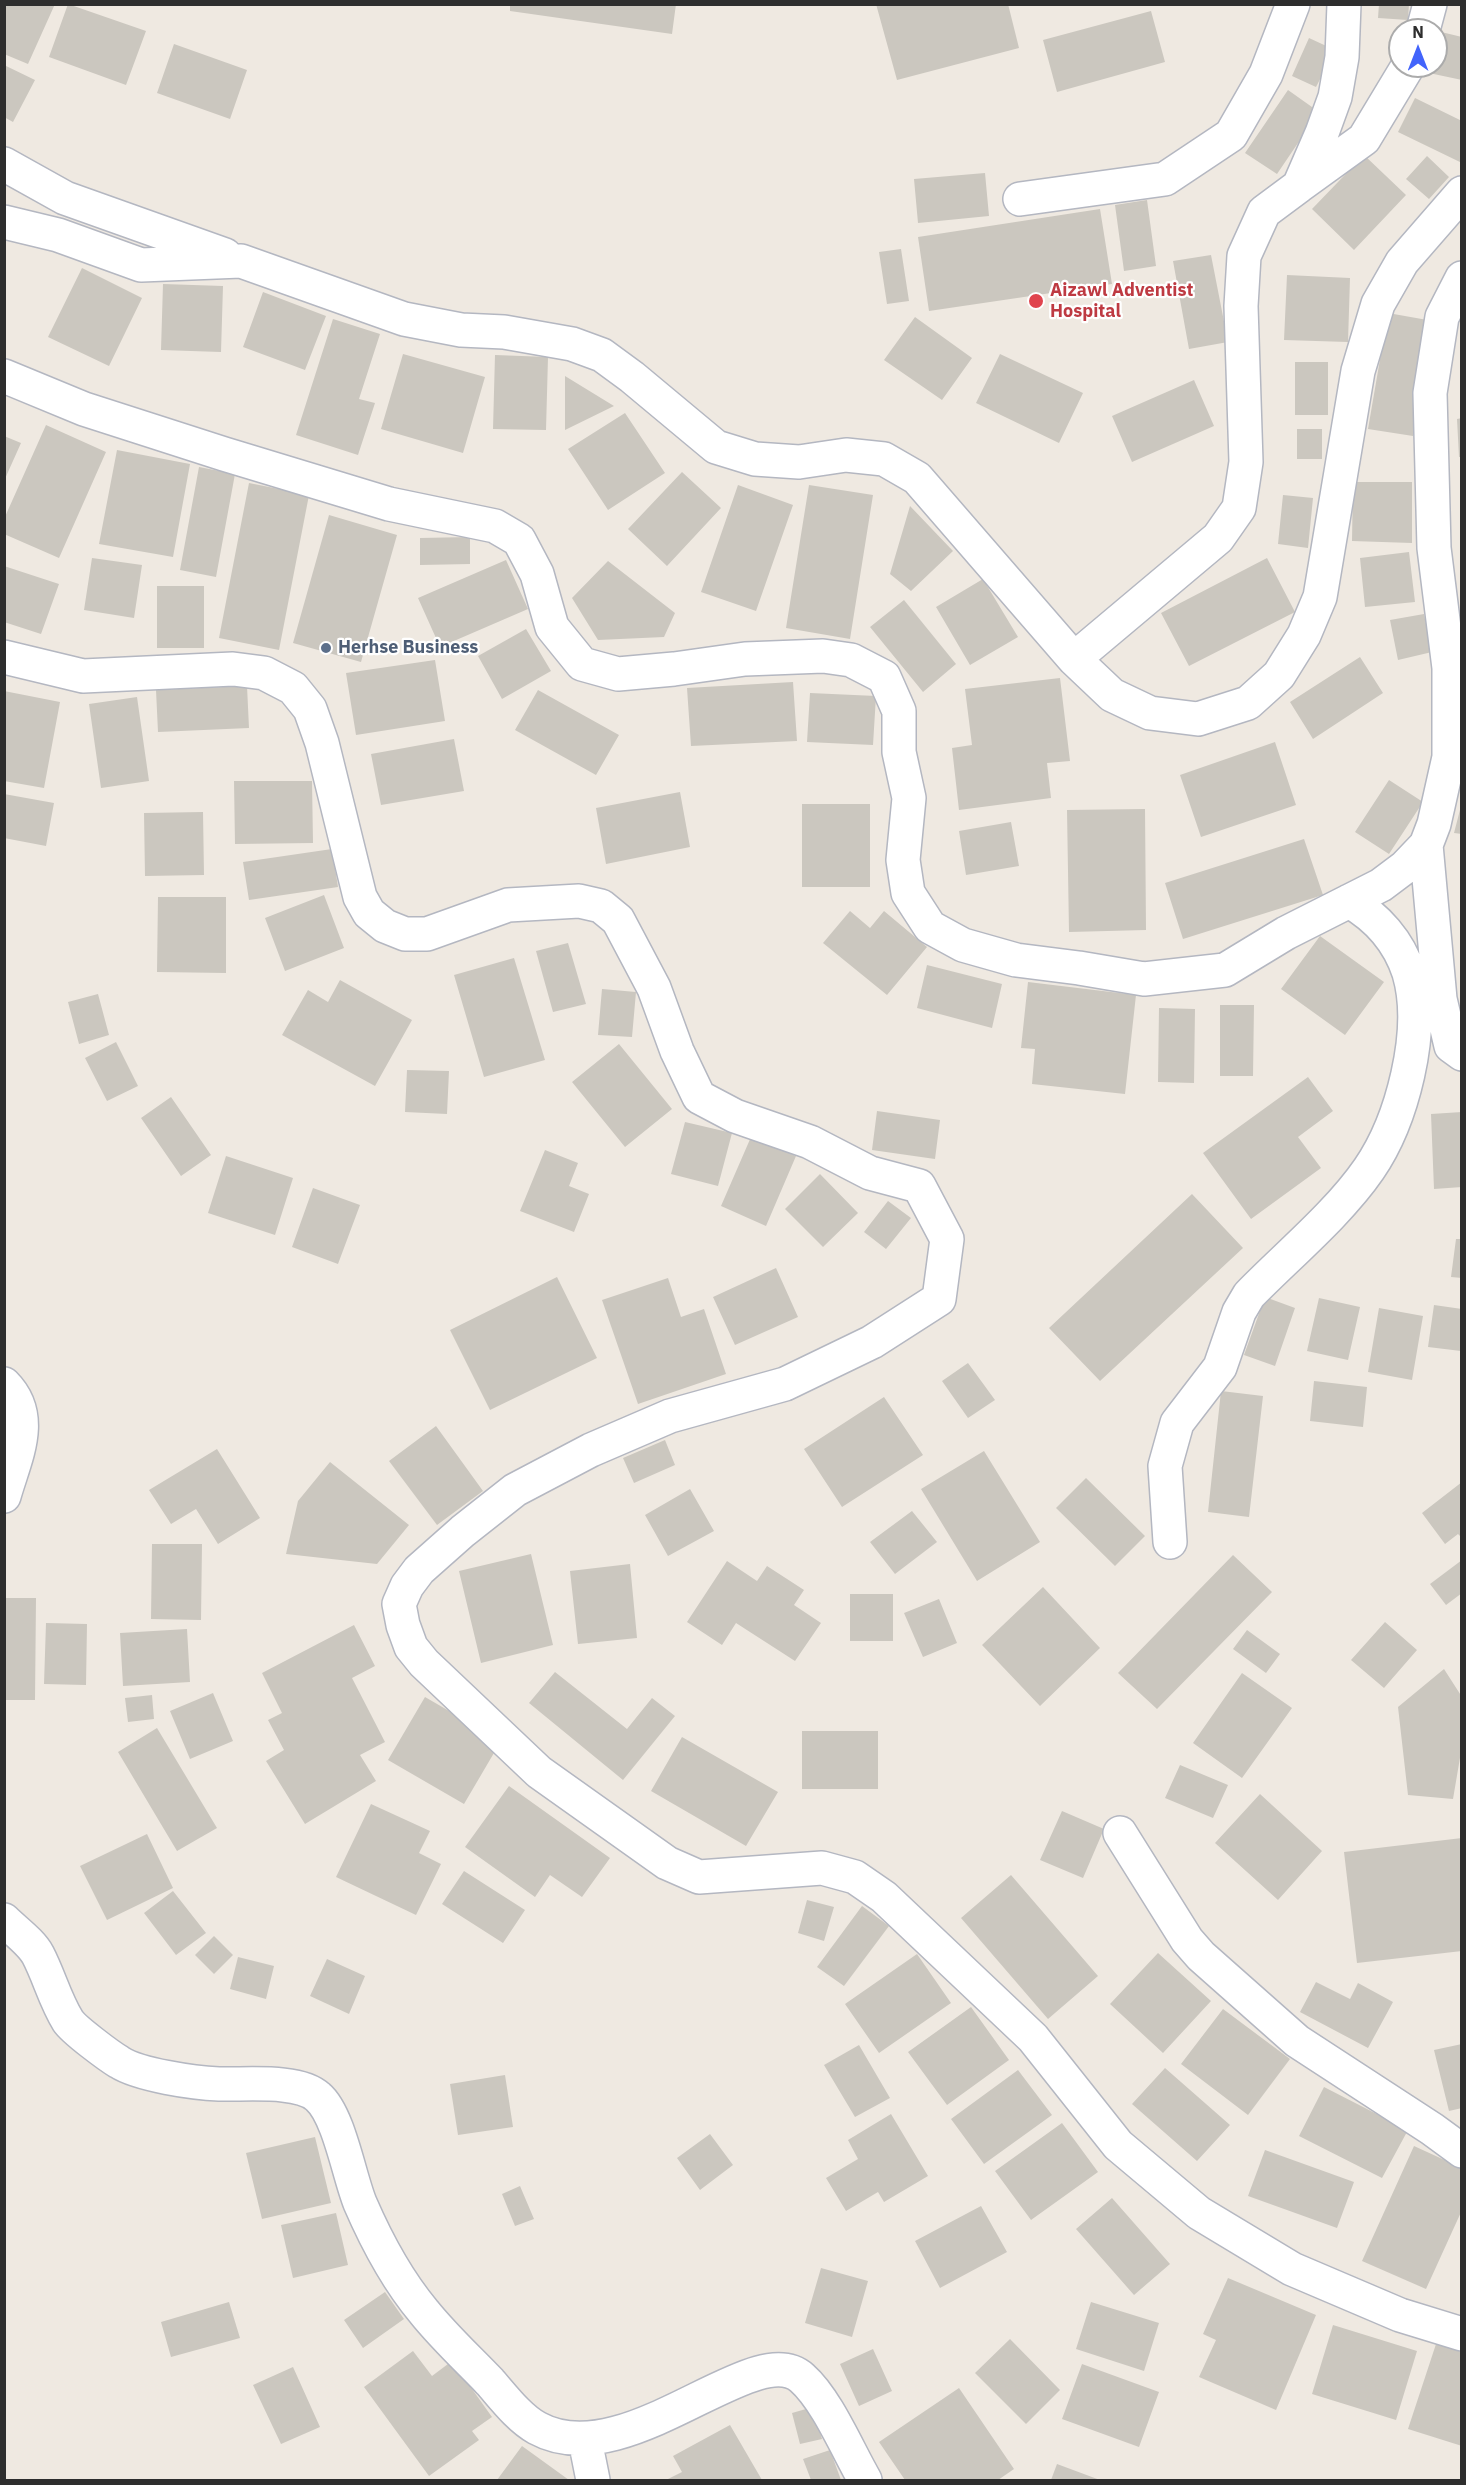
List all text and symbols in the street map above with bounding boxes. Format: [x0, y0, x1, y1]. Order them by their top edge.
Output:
north arrow [1388, 18, 1448, 78]
text: N [1412, 22, 1424, 42]
place label: Aizawl Adventist Hospital [1050, 280, 1193, 322]
marker: Aizawl Adventist Hospital [1027, 292, 1045, 310]
place label: Herhse Business [338, 637, 478, 659]
marker: Herhse Business [319, 641, 333, 655]

